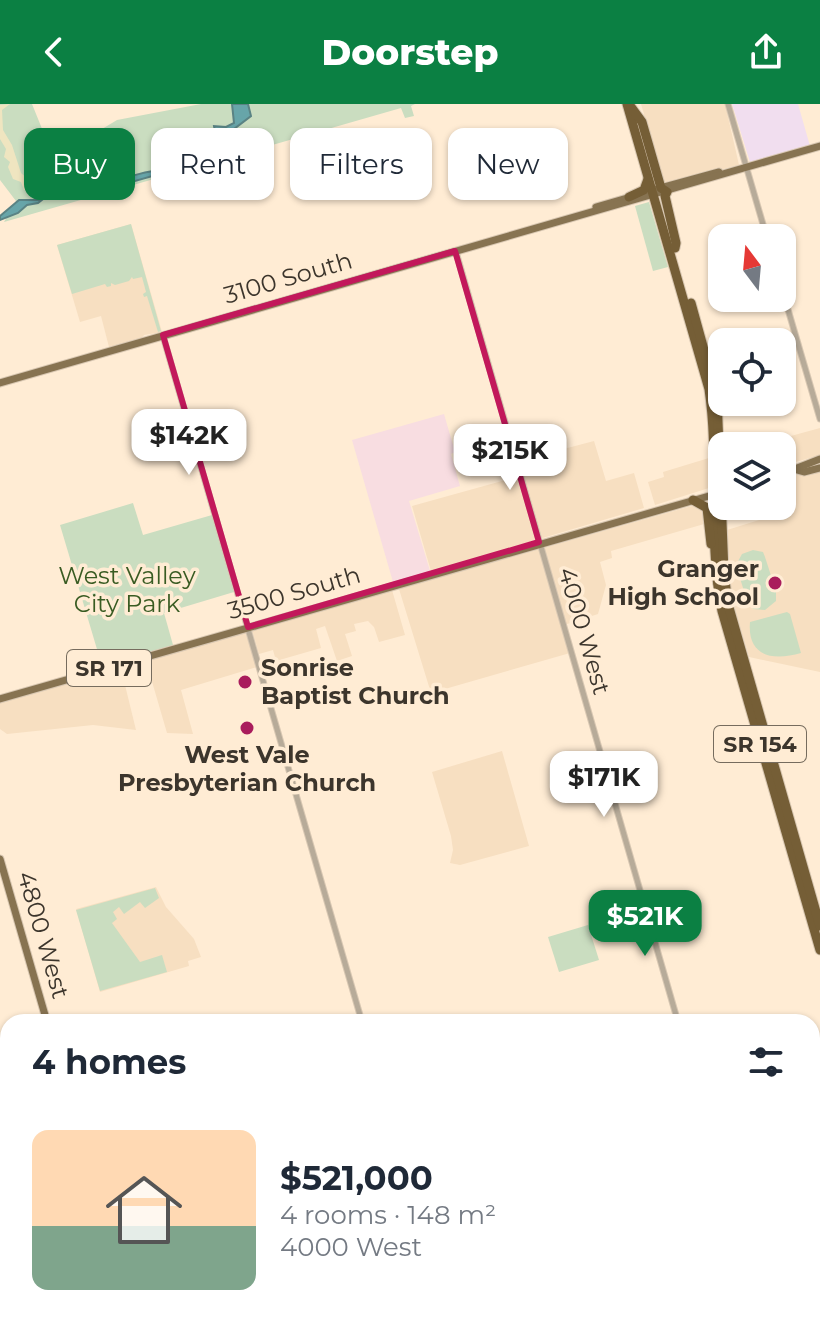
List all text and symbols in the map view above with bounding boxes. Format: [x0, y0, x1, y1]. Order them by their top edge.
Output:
icon: back [32, 30, 76, 74]
text: Doorstep [322, 30, 498, 74]
icon: share [744, 30, 788, 74]
chip: Buy [24, 128, 135, 200]
chip: Rent [151, 128, 274, 200]
chip: Filters [290, 128, 432, 200]
chip: New [448, 128, 568, 200]
north arrow [708, 224, 796, 312]
map controls [708, 224, 796, 520]
street label: 3100 South [220, 245, 355, 310]
button: locate [708, 328, 796, 416]
pin: $142K [133, 409, 245, 477]
text: $142K [149, 419, 229, 451]
pin: $215K [454, 424, 566, 492]
button: layers [708, 432, 796, 520]
text: $215K [472, 434, 548, 466]
place label: Granger High School [607, 554, 759, 611]
street label: 3500 South [224, 560, 364, 625]
park label: West Valley City Park [58, 561, 196, 618]
street label: 4000 West [552, 564, 617, 698]
marker: Granger High School [766, 574, 784, 592]
road number: SR 171 [67, 650, 151, 686]
place label: Sonrise Baptist Church [261, 653, 450, 710]
marker: Sonrise Baptist Church [236, 673, 254, 691]
marker: West Vale Presbyterian Church [238, 719, 256, 737]
road number: SR 154 [714, 726, 806, 762]
place label: West Vale Presbyterian Church [118, 740, 376, 797]
pin: $171K [548, 751, 660, 819]
text: $171K [568, 761, 640, 793]
street label: 4800 West [12, 868, 76, 1002]
pin: $521K [589, 890, 701, 958]
text: $521K [607, 900, 683, 932]
icon: filters [744, 1040, 788, 1084]
text: 4 homes [32, 1041, 186, 1083]
text: $521,000 [280, 1157, 433, 1199]
icon: home [96, 1162, 192, 1258]
text: 4 rooms · 148 m² [280, 1199, 496, 1231]
text: 4000 West [280, 1231, 422, 1263]

